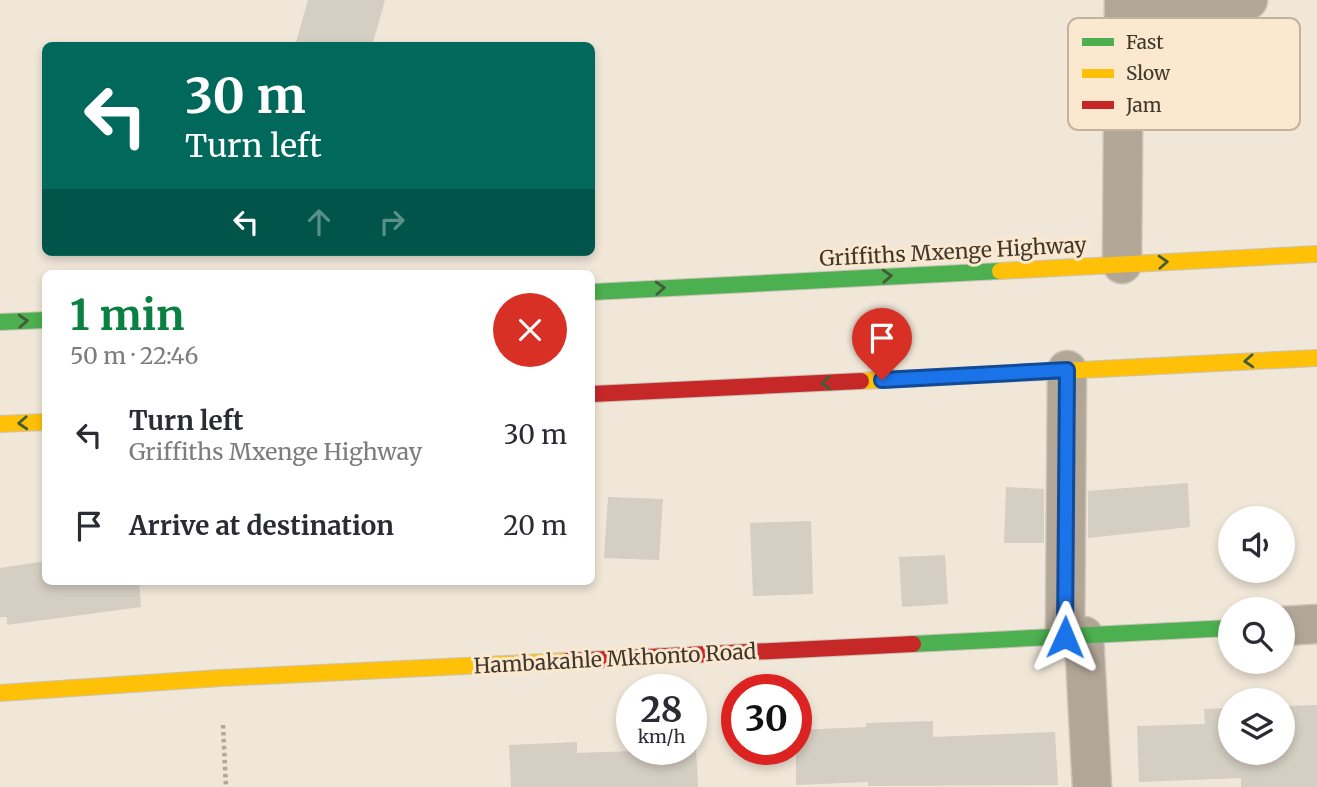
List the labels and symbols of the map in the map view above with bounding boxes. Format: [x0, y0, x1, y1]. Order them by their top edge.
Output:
legend [1068, 18, 1300, 130]
text: Fast [1126, 30, 1164, 54]
text: Slow [1126, 61, 1171, 85]
text: Jam [1125, 93, 1162, 117]
street label: Griffiths Mxenge Highway [819, 231, 1088, 272]
one-way arrow [1158, 255, 1169, 270]
one-way arrow [882, 269, 893, 284]
one-way arrow [654, 281, 665, 296]
pin [852, 308, 912, 380]
one-way arrow [18, 313, 29, 328]
one-way arrow [1243, 354, 1254, 369]
one-way arrow [820, 375, 831, 390]
one-way arrow [17, 415, 28, 430]
position arrow [1028, 600, 1102, 674]
street label: Hambakahle Mkhonto Road [473, 638, 757, 679]
speed limit sign: 30 [721, 674, 812, 765]

